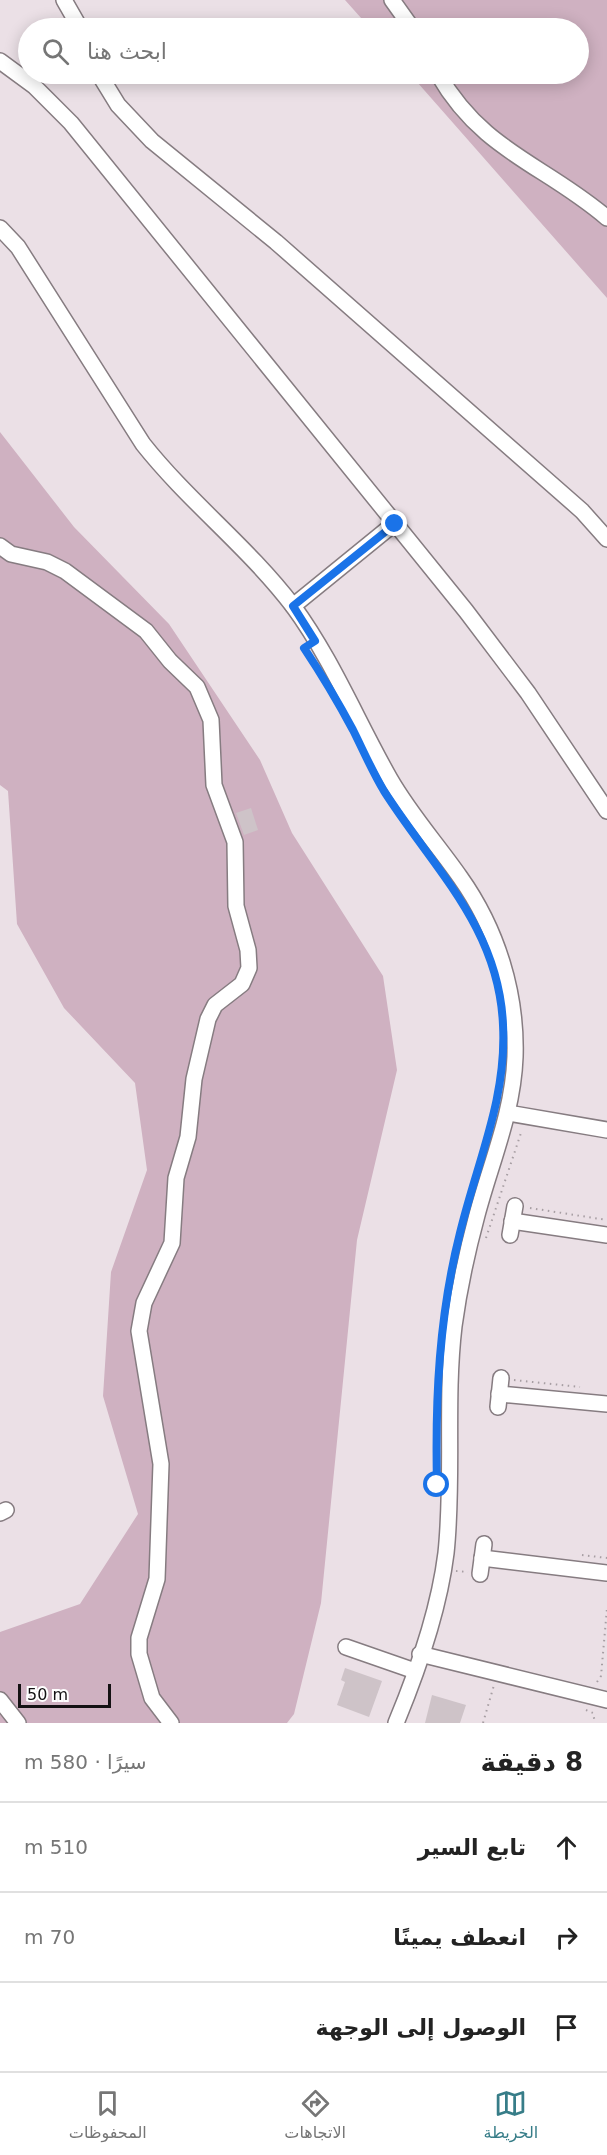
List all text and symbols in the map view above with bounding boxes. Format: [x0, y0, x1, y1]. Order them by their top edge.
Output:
search box [18, 18, 589, 84]
icon: search [39, 35, 72, 68]
text: ابحث هنا [87, 39, 167, 64]
route end [381, 510, 407, 536]
route start [423, 1471, 449, 1497]
scale bar [18, 1681, 111, 1708]
text: 50 m [27, 1685, 68, 1704]
text: 8 دقيقة [480, 1747, 583, 1777]
text: سيرًا · 580 m [24, 1750, 147, 1774]
icon: ahead [550, 1831, 583, 1864]
text: 510 m [24, 1835, 88, 1859]
text: تابع السير [418, 1835, 526, 1860]
icon: right [550, 1921, 583, 1954]
text: 70 m [24, 1925, 75, 1949]
text: انعطف يمينًا [393, 1925, 526, 1950]
icon: arrive [550, 2011, 583, 2044]
text: الوصول إلى الوجهة [316, 2015, 526, 2040]
tab: المحفوظات [69, 2087, 147, 2142]
tab: الاتجاهات [284, 2087, 346, 2142]
tab: الخريطة [484, 2087, 538, 2142]

